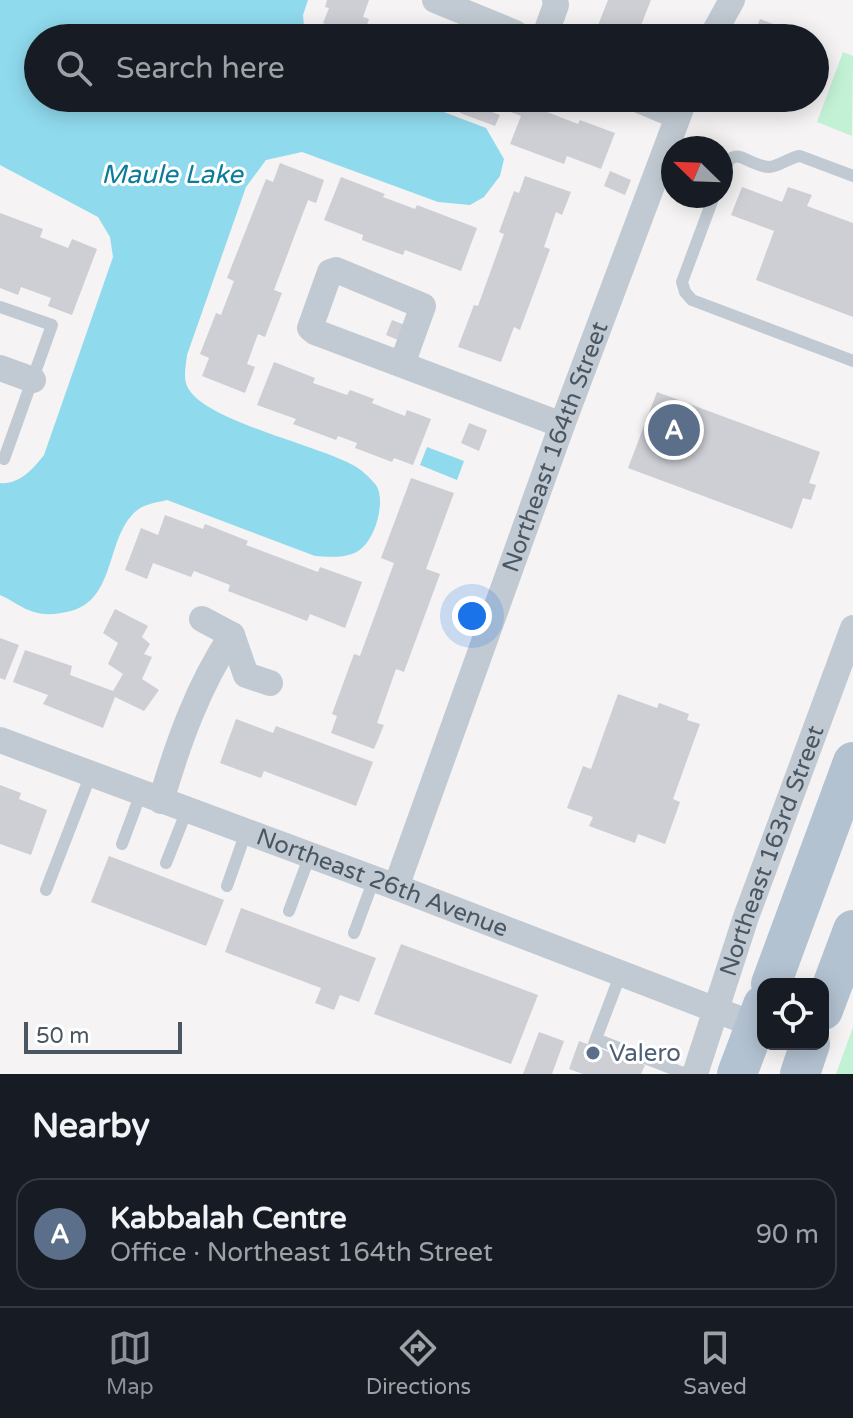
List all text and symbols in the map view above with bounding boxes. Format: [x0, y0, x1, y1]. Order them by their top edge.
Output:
search box [24, 24, 829, 112]
icon: search [52, 46, 96, 90]
text: Search here [116, 50, 285, 87]
north arrow [661, 136, 733, 208]
water label: Maule Lake [101, 159, 244, 190]
street label: Northeast 164th Street [496, 318, 615, 576]
pin: A [648, 400, 700, 460]
your location [452, 596, 492, 636]
street label: Northeast 163rd Street [714, 722, 831, 980]
street label: Northeast 26th Avenue [252, 822, 512, 944]
map controls [757, 978, 829, 1050]
button: locate [757, 978, 829, 1050]
scale bar [24, 1018, 182, 1054]
text: 50 m [36, 1023, 90, 1049]
place label: Valero [609, 1039, 681, 1068]
marker: Valero [584, 1044, 602, 1062]
text: Nearby [32, 1106, 150, 1147]
text: Kabbalah Centre [110, 1200, 347, 1237]
text: A [50, 1219, 70, 1250]
text: 90 m [756, 1219, 819, 1250]
text: Office · Northeast 164th Street [110, 1237, 493, 1268]
tab: Map [106, 1326, 154, 1400]
tab: Directions [366, 1326, 471, 1400]
tab: Saved [683, 1326, 747, 1400]

